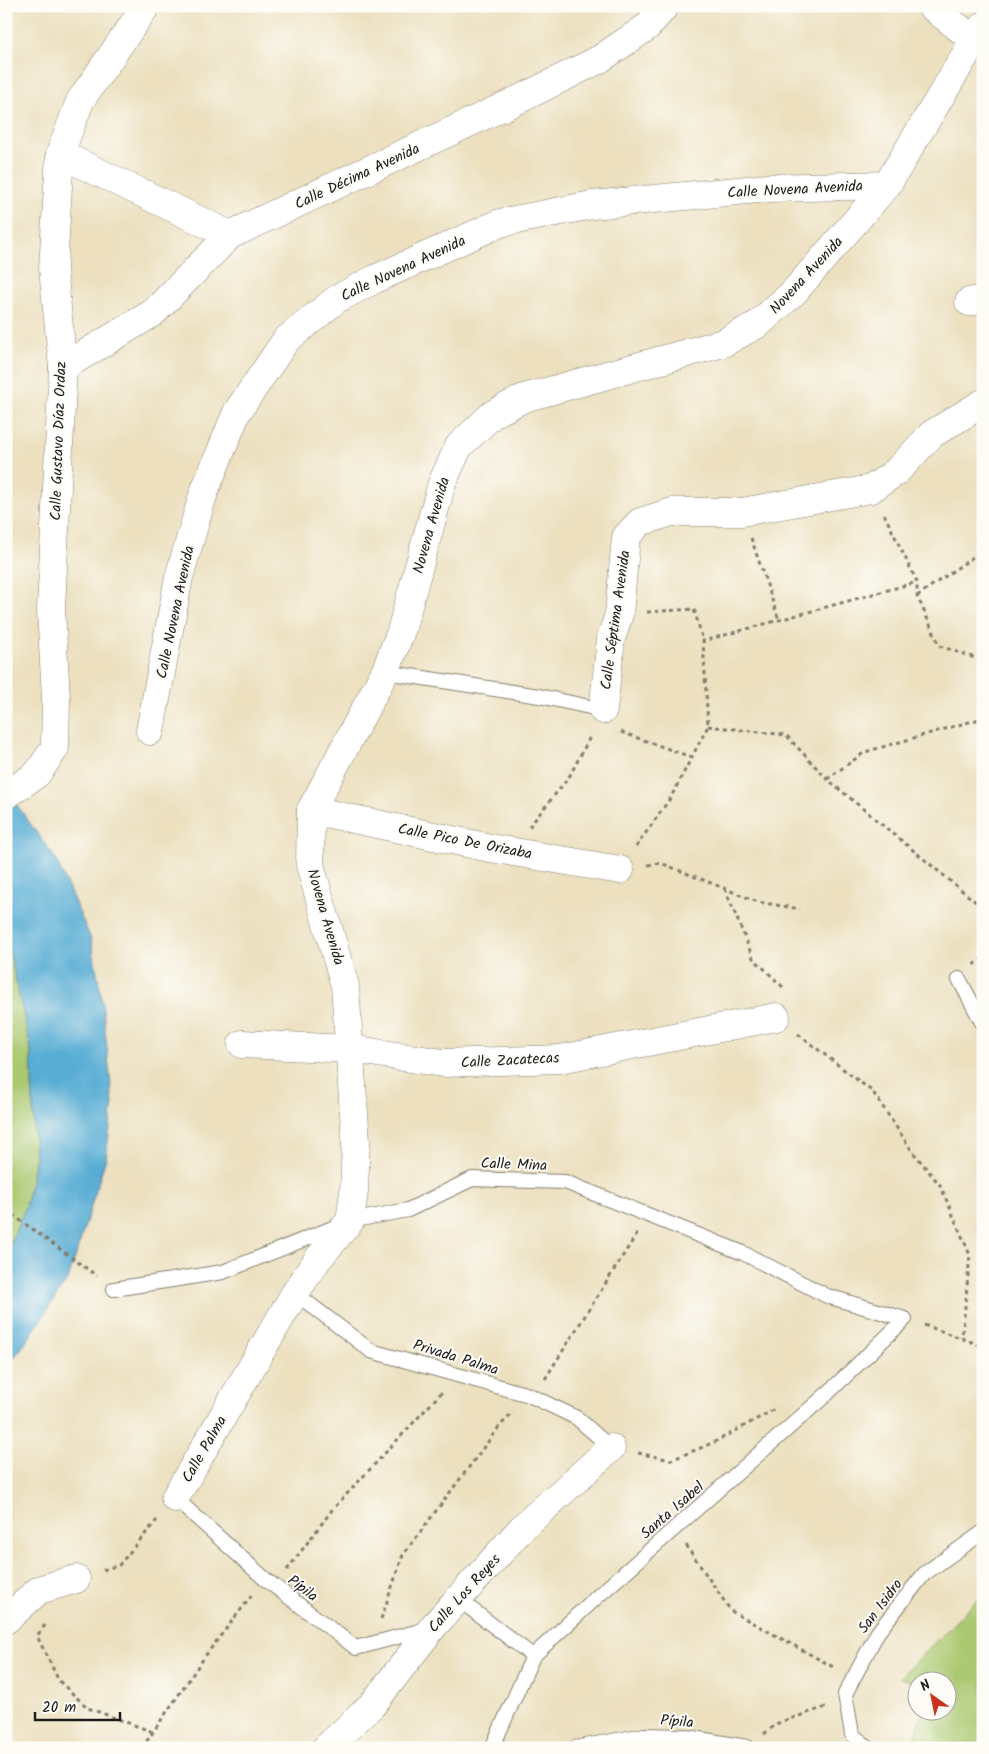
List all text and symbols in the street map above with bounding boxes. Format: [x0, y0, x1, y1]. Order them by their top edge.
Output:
street label: Calle Décima Avenida [291, 137, 424, 217]
street label: Calle Novena Avenida [727, 174, 863, 206]
street label: Calle Novena Avenida [337, 229, 470, 308]
street label: Novena Avenida [764, 231, 849, 320]
street label: Calle Gustavo Díaz Ordaz [44, 361, 74, 521]
street label: Novena Avenida [407, 474, 457, 576]
street label: Calle Novena Avenida [150, 543, 202, 681]
street label: Calle Séptima Avenida [594, 549, 638, 691]
street label: Calle Pico De Orizaba [396, 817, 534, 867]
street label: Novena Avenida [300, 866, 350, 968]
street label: Calle Zacatecas [460, 1046, 561, 1076]
street label: Calle Mina [480, 1152, 548, 1178]
street label: Privada Palma [410, 1334, 501, 1382]
street label: Calle Palma [176, 1411, 234, 1488]
street label: Santa Isabel [635, 1476, 710, 1545]
street label: Calle Los Reyes [423, 1548, 507, 1639]
street label: Pípila [282, 1569, 323, 1608]
street label: San Isidro [852, 1574, 909, 1639]
north arrow [906, 1672, 956, 1722]
text: N [916, 1674, 935, 1698]
scale bar [35, 1689, 120, 1721]
text: 20 m [42, 1696, 76, 1720]
street label: Pípila [660, 1709, 694, 1735]

